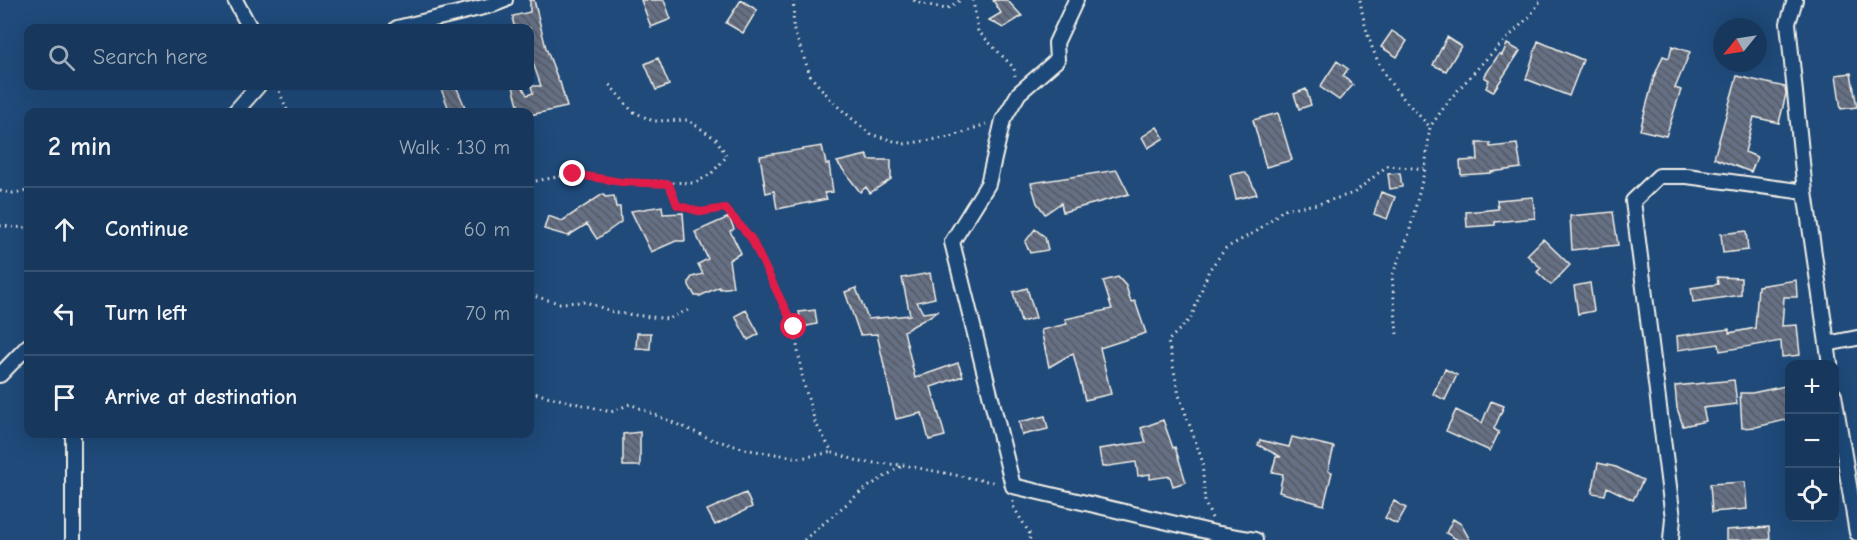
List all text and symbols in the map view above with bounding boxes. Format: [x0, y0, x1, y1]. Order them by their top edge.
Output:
north arrow [1713, 18, 1767, 72]
search box [24, 24, 534, 90]
icon: search [45, 41, 78, 74]
text: Search here [93, 44, 208, 70]
text: 2 min [48, 132, 111, 162]
text: Walk · 130 m [399, 136, 510, 159]
route end [559, 160, 585, 186]
icon: ahead [48, 213, 81, 246]
text: Continue [105, 216, 188, 242]
text: 60 m [464, 218, 510, 241]
icon: left [48, 297, 81, 330]
text: Turn left [105, 300, 187, 326]
text: 70 m [465, 302, 510, 325]
route start [780, 313, 806, 339]
map controls [1785, 360, 1839, 522]
button: + [1785, 360, 1839, 414]
icon: arrive [48, 381, 81, 414]
text: Arrive at destination [105, 384, 297, 410]
button: − [1785, 414, 1839, 468]
button: locate [1785, 468, 1839, 522]

